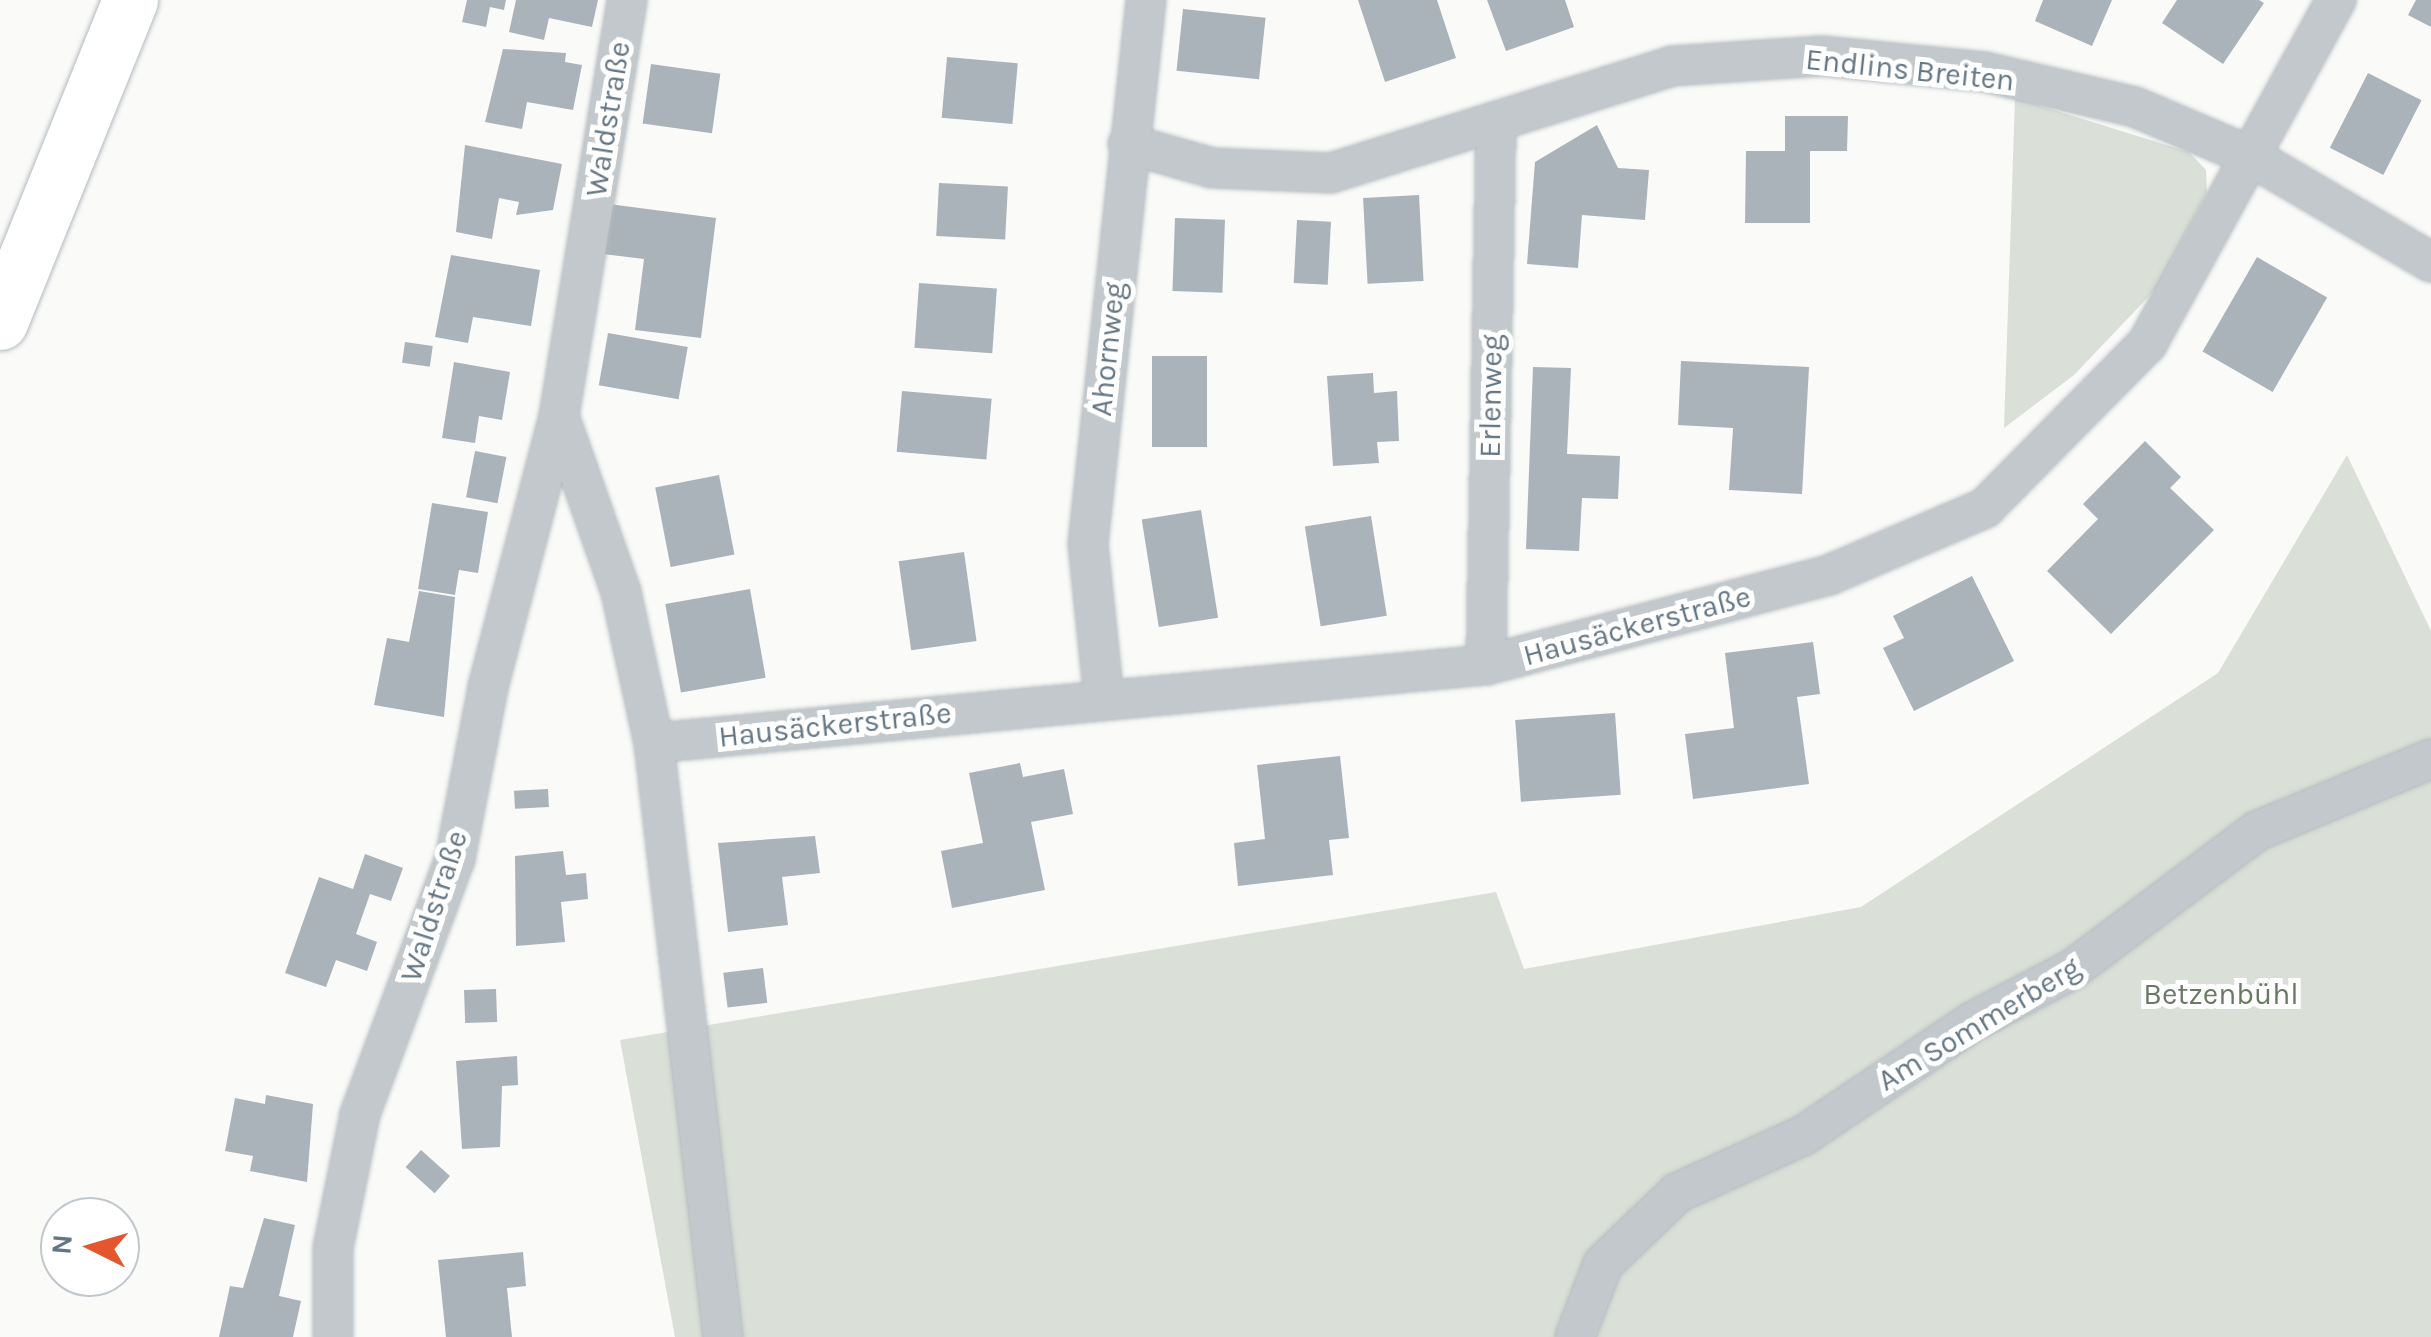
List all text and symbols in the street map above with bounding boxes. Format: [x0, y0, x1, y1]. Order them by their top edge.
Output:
street label: Waldstraße [578, 39, 638, 199]
street label: Endlins Breiten [1804, 41, 2016, 99]
street label: Ahornweg [1083, 280, 1133, 418]
street label: Erlenweg [1472, 334, 1510, 458]
street label: Hausäckerstraße [1519, 578, 1755, 674]
street label: Hausäckerstraße [717, 695, 953, 755]
street label: Waldstraße [393, 826, 475, 986]
street label: Am Sommerberg [1871, 949, 2087, 1099]
park label: Betzenbühl [2143, 976, 2299, 1012]
north arrow [40, 1197, 140, 1297]
text: N [44, 1233, 79, 1256]

